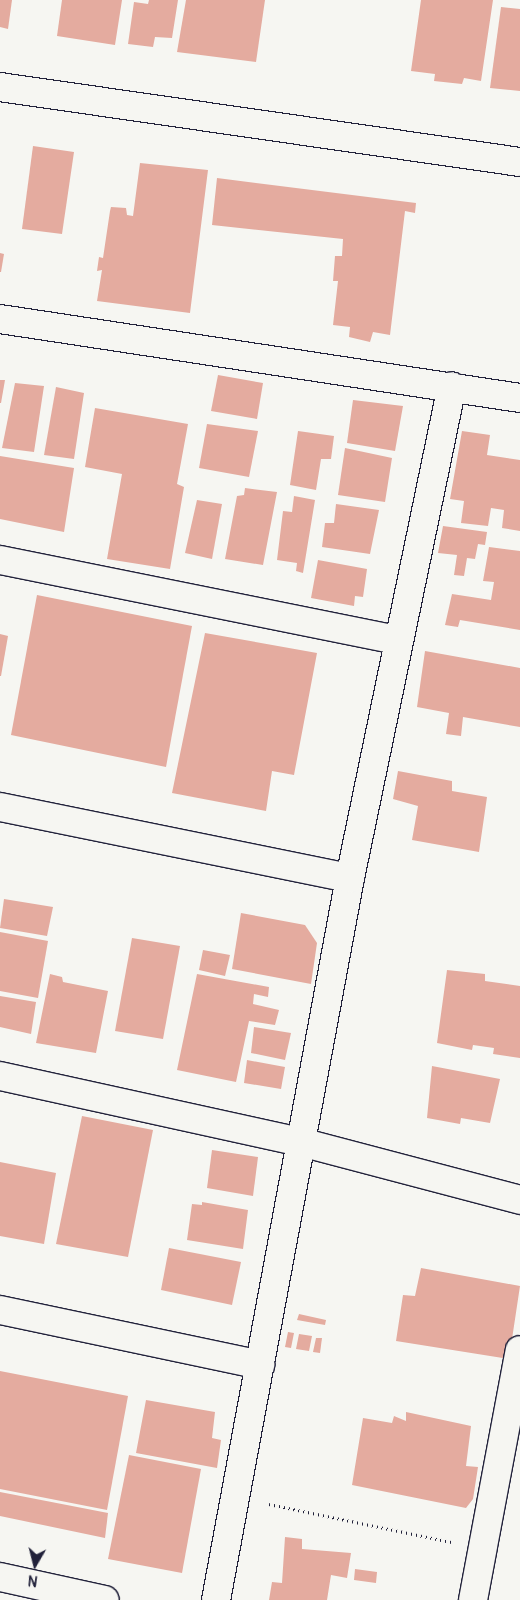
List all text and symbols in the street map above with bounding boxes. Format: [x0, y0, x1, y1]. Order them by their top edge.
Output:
north arrow [10, 1540, 60, 1590]
text: N [27, 1571, 39, 1589]

